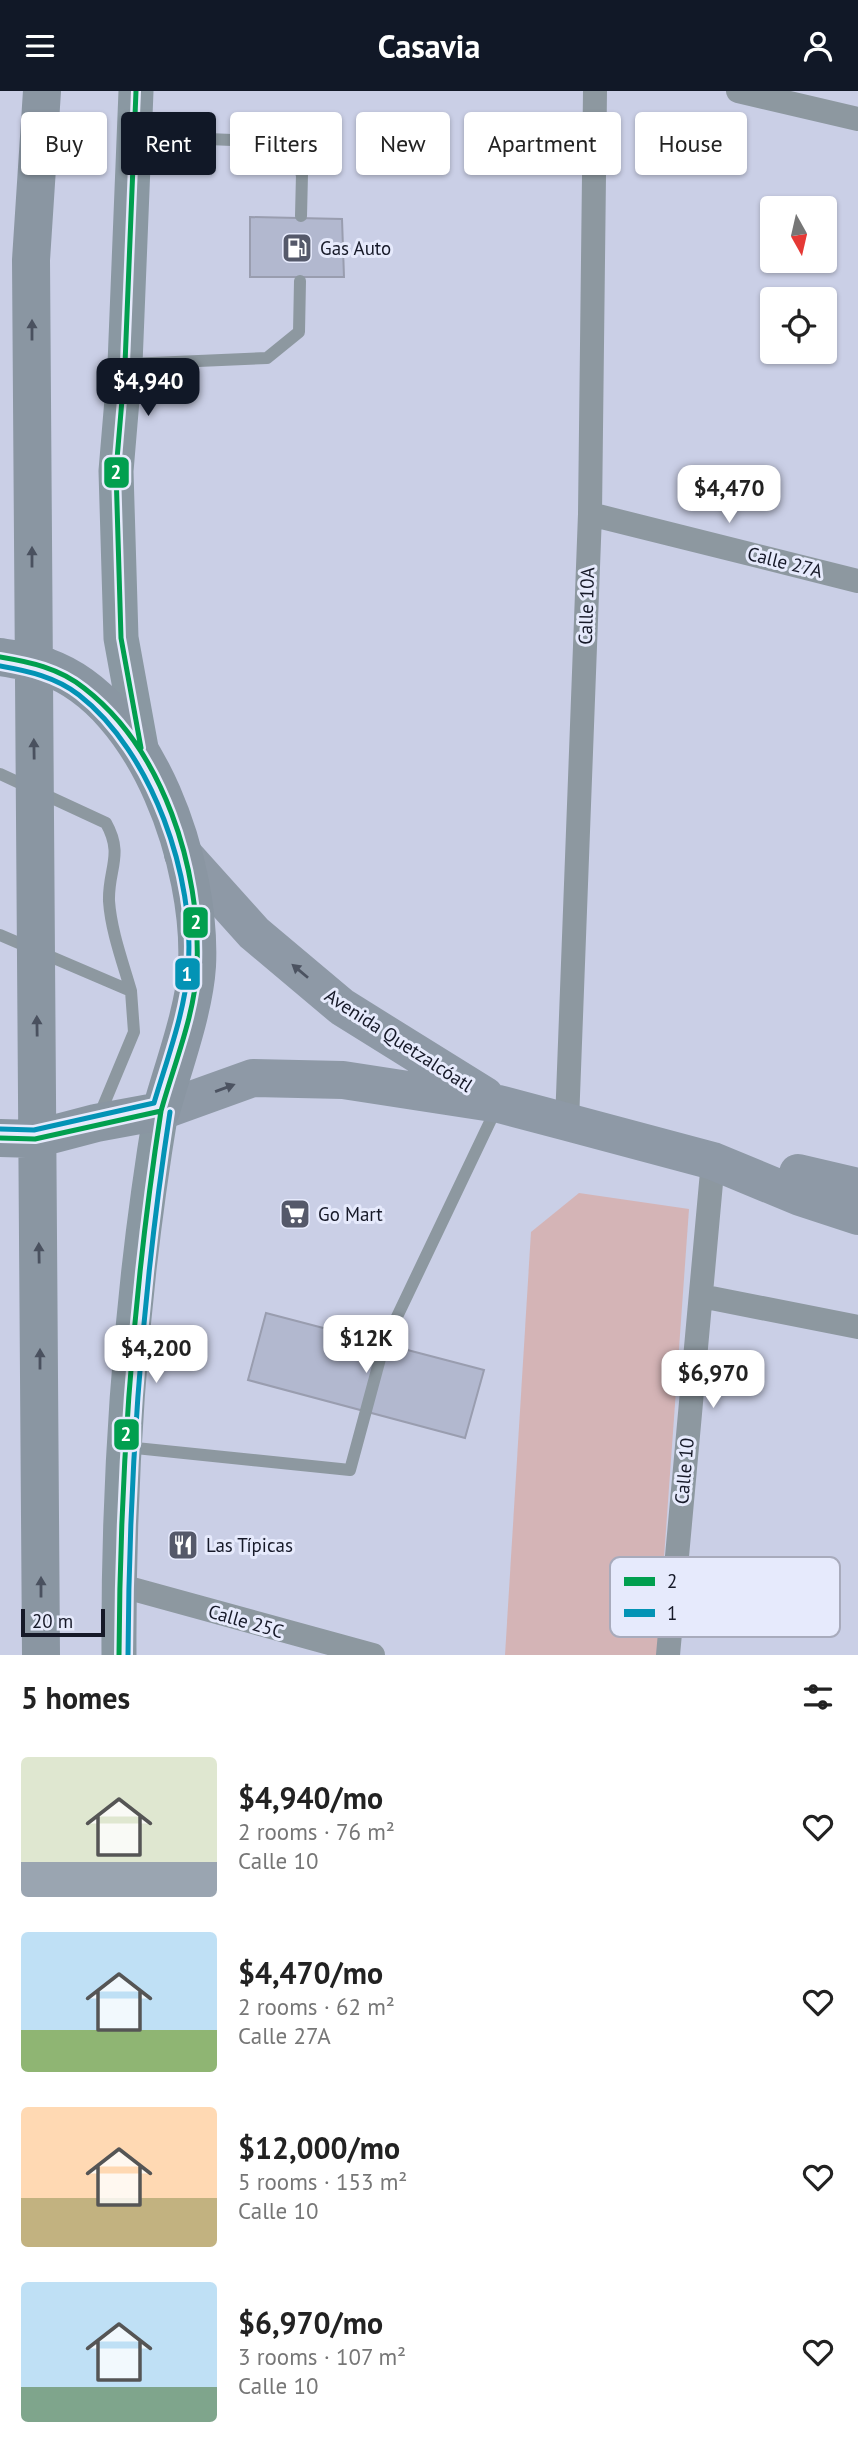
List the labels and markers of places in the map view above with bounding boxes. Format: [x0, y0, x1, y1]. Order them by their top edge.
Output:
fuel station icon: Gas Auto [280, 231, 314, 265]
place label: Gas Auto [320, 236, 391, 260]
pin: $4,940 [91, 359, 205, 418]
pin: $4,470 [672, 465, 786, 525]
supermarket icon: Go Mart [278, 1197, 312, 1231]
place label: Go Mart [318, 1202, 383, 1226]
pin: $12K [325, 1315, 407, 1375]
pin: $4,200 [99, 1325, 213, 1385]
pin: $6,970 [656, 1351, 770, 1410]
restaurant icon: Las Típicas [166, 1528, 200, 1562]
place label: Las Típicas [206, 1533, 293, 1557]

